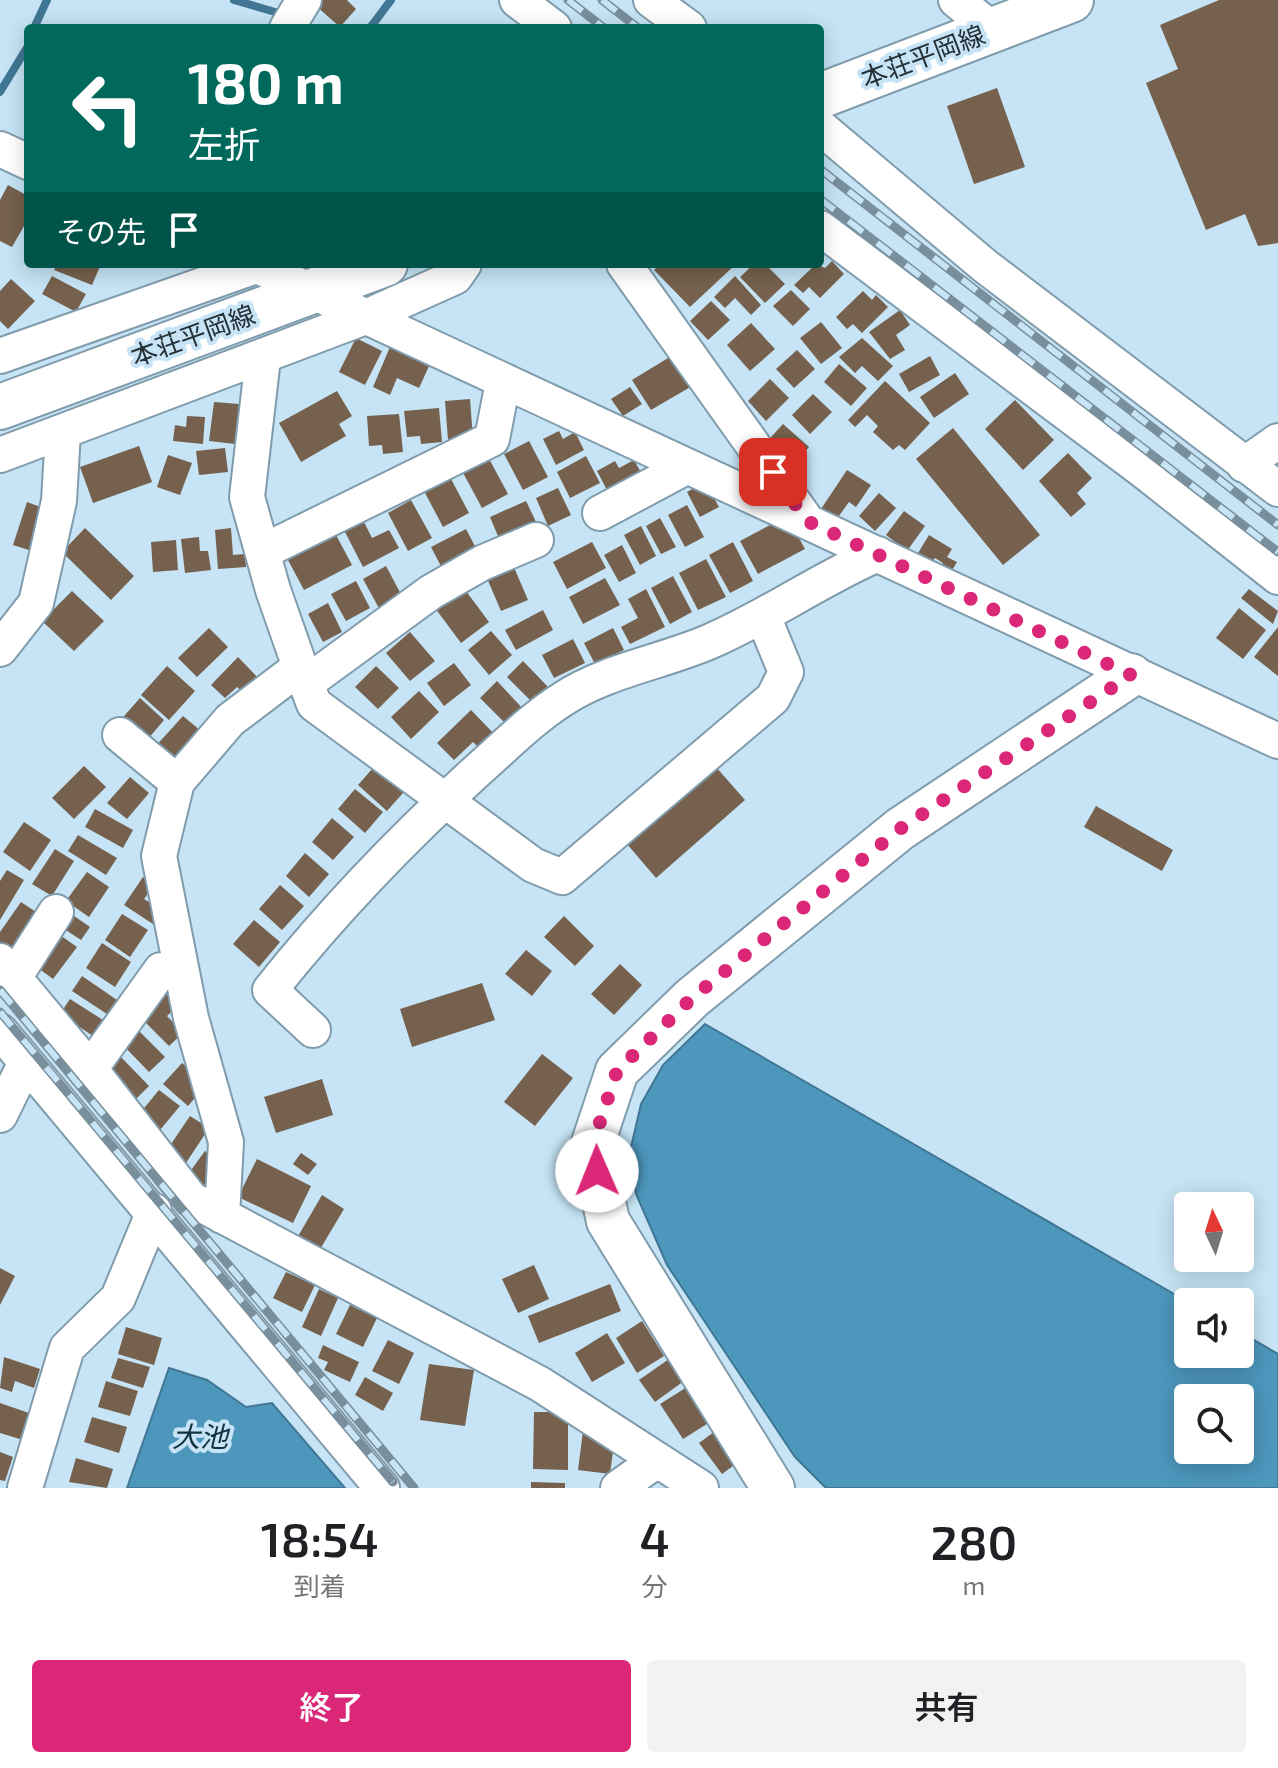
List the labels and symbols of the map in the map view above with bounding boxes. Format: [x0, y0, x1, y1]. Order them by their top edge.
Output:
street label: 本荘平岡線 [856, 18, 989, 93]
street label: 本荘平岡線 [126, 298, 259, 371]
pin [739, 438, 807, 506]
position arrow [555, 1129, 639, 1213]
north arrow [1174, 1192, 1254, 1272]
water label: 大池 [172, 1419, 231, 1453]

